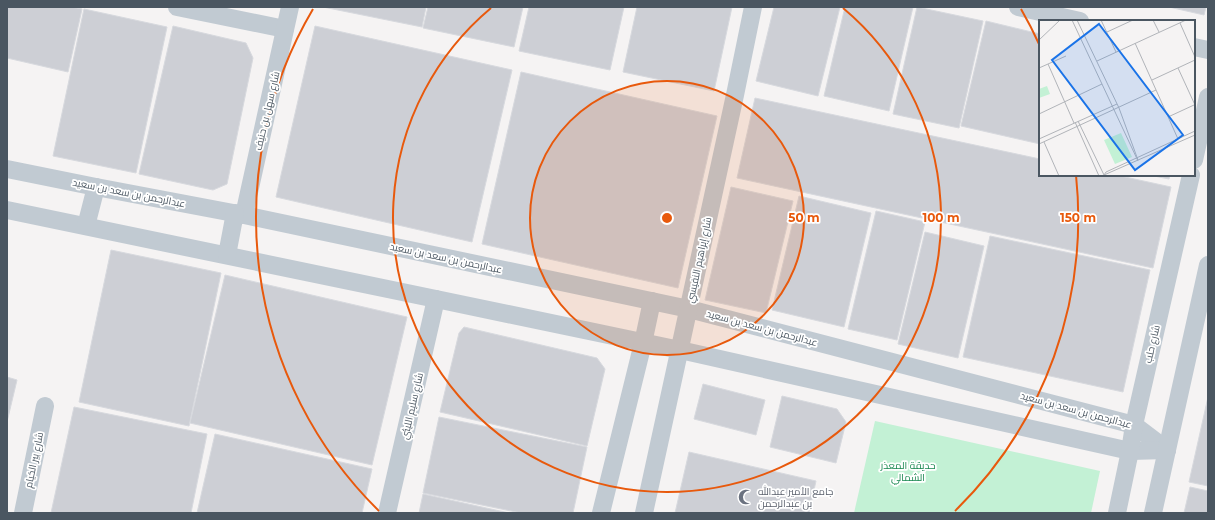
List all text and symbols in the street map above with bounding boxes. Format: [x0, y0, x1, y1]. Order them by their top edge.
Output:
inset map [1039, 20, 1195, 176]
street label: شارع سهل بن حنيف [252, 70, 282, 152]
street label: عبدالرحمن بن سعد بن سعيد [71, 176, 187, 210]
text: 50 m [788, 210, 820, 225]
text: 100 m [923, 210, 959, 225]
text: 150 m [1060, 210, 1096, 225]
centre of rings [660, 211, 674, 225]
street label: شارع إبراهيم النفيسي [684, 216, 715, 304]
street label: عبدالرحمن بن سعد بن سعيد [389, 240, 503, 276]
street label: عبدالرحمن بن سعد بن سعيد [705, 307, 819, 349]
street label: شارع حلب [1141, 324, 1163, 364]
street label: شارع سليم الليثي [398, 371, 427, 441]
street label: عبدالرحمن بن سعد بن سعيد [1019, 389, 1133, 431]
street label: شارع بير الخيام [22, 431, 47, 489]
park label: حديقة المعذر الشمالي [880, 459, 935, 485]
place label: جامع الأمير عبدالله بن عبدالرحمن [758, 484, 833, 510]
mosque icon: جامع الأمير عبدالله بن عبدالرحمن [737, 488, 755, 506]

